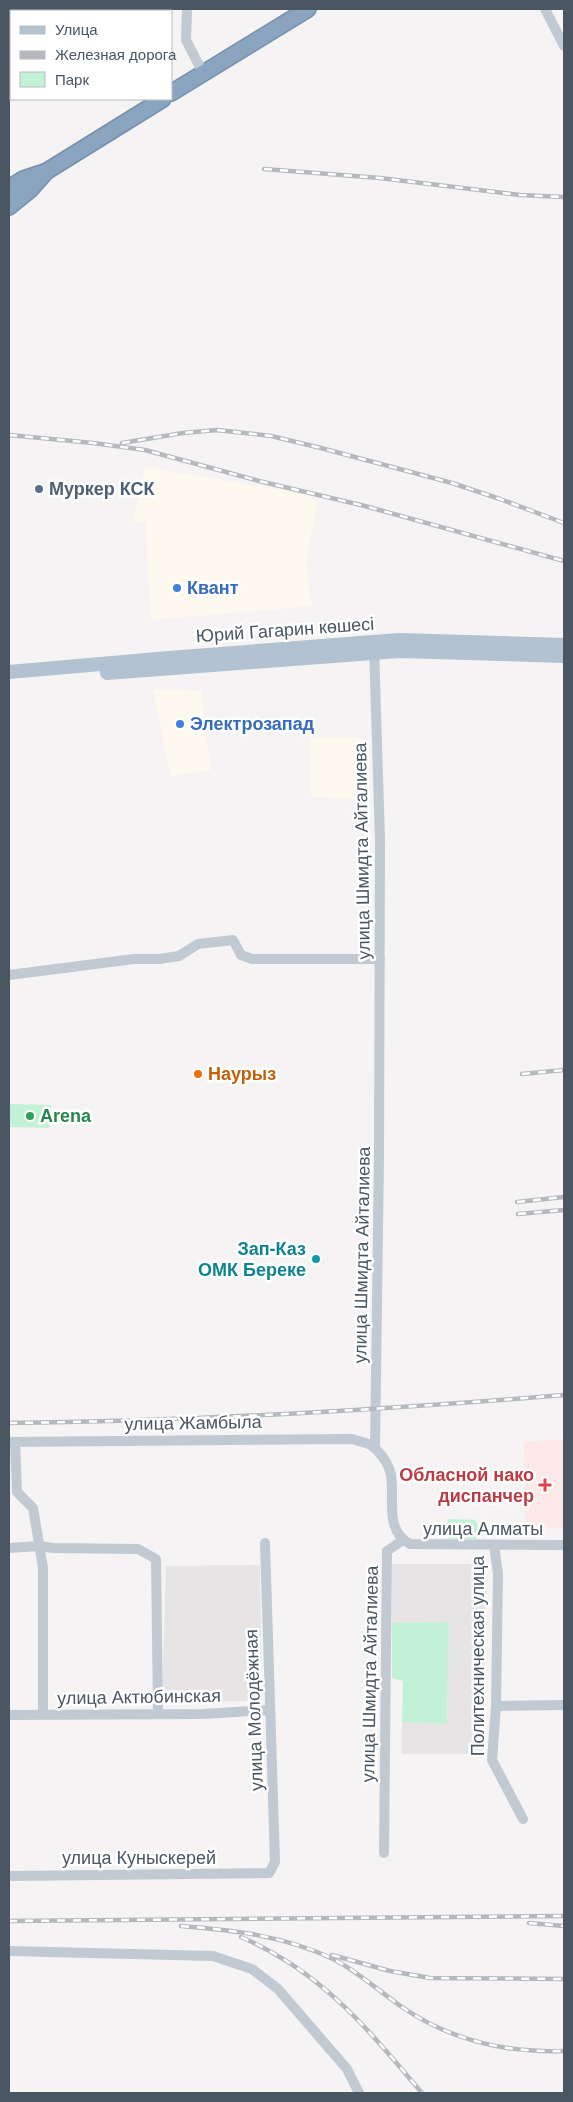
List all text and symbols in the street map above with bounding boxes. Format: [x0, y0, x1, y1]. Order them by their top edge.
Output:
legend [10, 10, 172, 100]
text: Улица [55, 21, 98, 38]
text: Железная дорога [55, 46, 177, 63]
text: Парк [55, 71, 89, 88]
place label: Муркер КСК [49, 479, 156, 499]
marker: Муркер КСК [33, 483, 45, 495]
place label: Квант [187, 578, 239, 598]
marker: Квант [171, 582, 183, 594]
street label: Юрий Гагарин көшесі [195, 614, 375, 646]
place label: Электрозапад [190, 714, 315, 734]
marker: Электрозапад [174, 718, 186, 730]
street label: улица Шмидта Айталиева [350, 741, 374, 960]
place label: Наурыз [208, 1064, 276, 1084]
marker: Наурыз [192, 1068, 204, 1080]
place label: Arena [40, 1106, 92, 1126]
marker: Arena [24, 1110, 36, 1122]
street label: улица Шмидта Айталиева [350, 1145, 374, 1364]
place label: Зап-Каз ОМК Береке [198, 1239, 306, 1280]
marker: Зап-Каз ОМК Береке [310, 1253, 322, 1265]
street label: улица Жамбыла [124, 1412, 263, 1434]
place label: Обласной нако диспанчер [399, 1465, 534, 1506]
marker: Обласной нако диспанчер [538, 1478, 552, 1492]
street label: улица Алматы [423, 1519, 543, 1539]
street label: Политехническая улица [468, 1555, 488, 1756]
street label: улица Шмидта Айталиева [358, 1564, 382, 1783]
street label: улица Молодёжная [241, 1629, 267, 1791]
street label: улица Актюбинская [57, 1686, 221, 1708]
street label: улица Куныскерей [62, 1848, 216, 1868]

